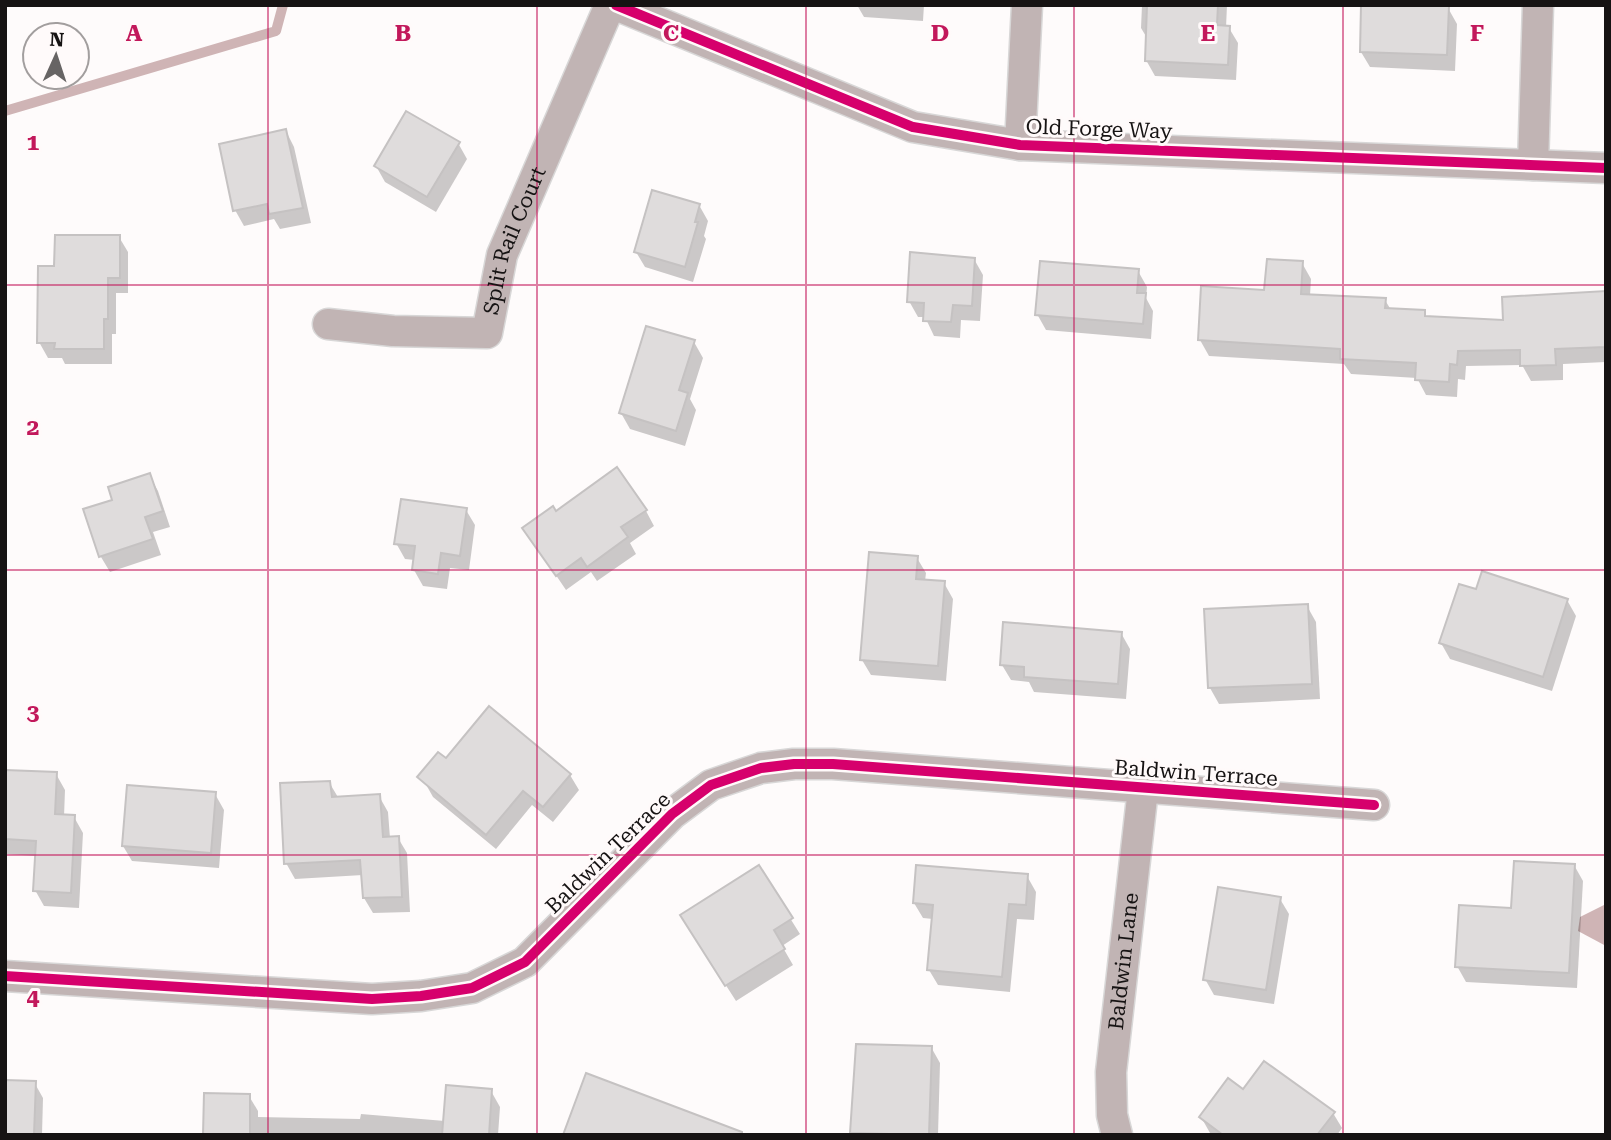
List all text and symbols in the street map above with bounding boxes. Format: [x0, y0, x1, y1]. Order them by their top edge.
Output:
text: A [126, 20, 143, 47]
text: B [395, 20, 411, 47]
text: C [663, 20, 679, 47]
text: D [931, 20, 949, 47]
text: E [1201, 20, 1215, 47]
text: F [1470, 20, 1484, 47]
north arrow [21, 21, 91, 91]
text: N [49, 28, 65, 51]
street label: Old Forge Way [1025, 114, 1173, 144]
text: 1 [27, 129, 40, 156]
street label: Split Rail Court [479, 163, 551, 317]
text: 2 [27, 414, 39, 441]
text: 3 [27, 699, 40, 726]
street label: Baldwin Terrace [1113, 755, 1279, 791]
street label: Baldwin Terrace [541, 787, 675, 919]
street label: Baldwin Lane [1104, 891, 1143, 1031]
text: 4 [27, 984, 40, 1011]

